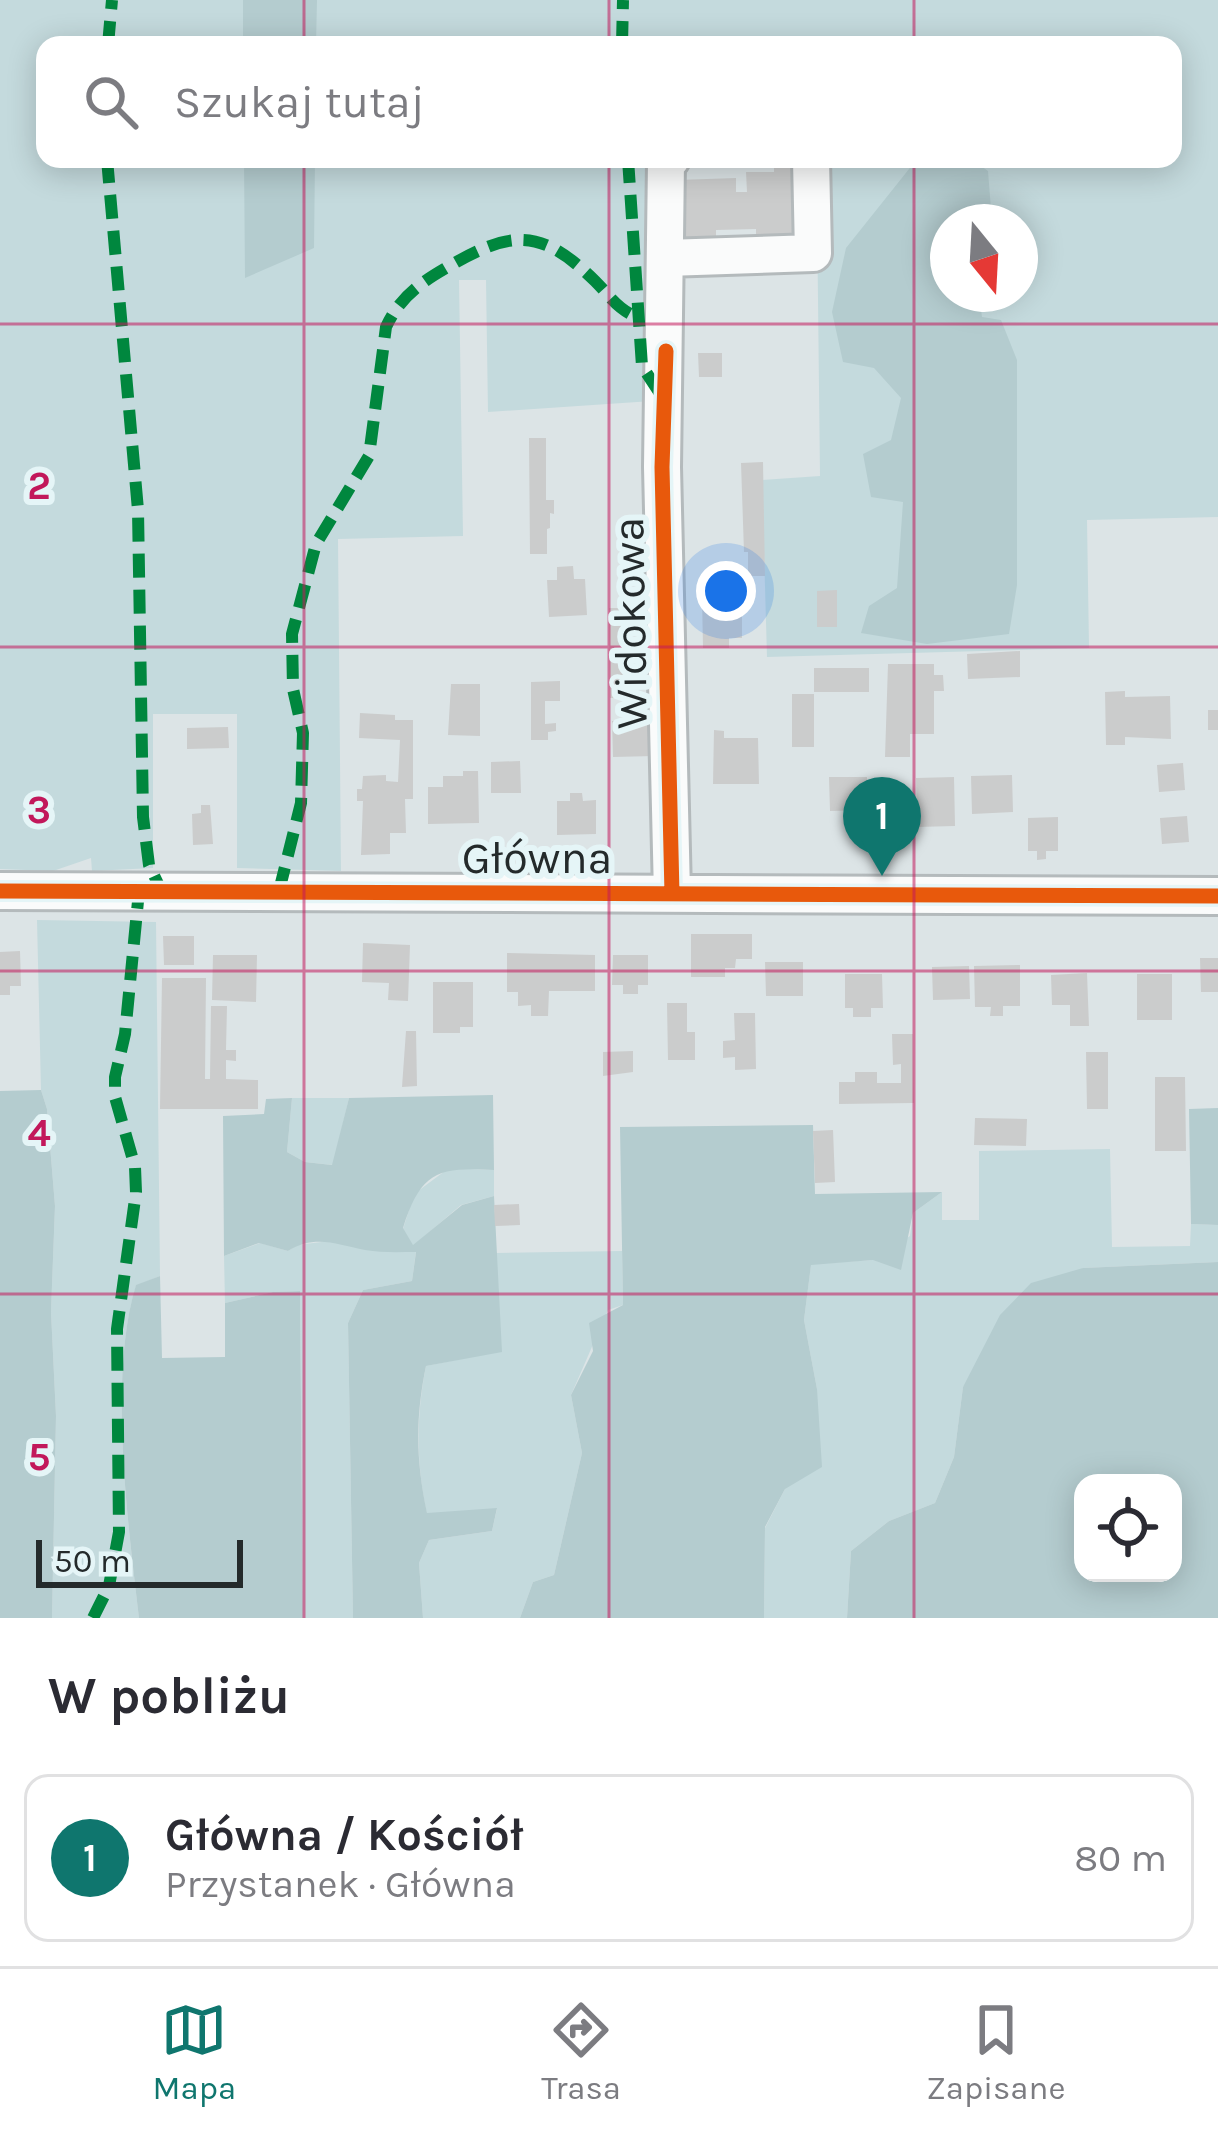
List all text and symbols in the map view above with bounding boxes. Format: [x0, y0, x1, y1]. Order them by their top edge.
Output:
search box [36, 36, 1182, 168]
icon: search [78, 69, 144, 135]
text: Szukaj tutaj [174, 76, 425, 128]
north arrow [930, 204, 1038, 312]
text: 2 [27, 463, 51, 509]
street label: Widokowa [602, 516, 658, 730]
your location [696, 561, 756, 621]
pin: 1 [843, 777, 921, 876]
text: 3 [27, 787, 51, 833]
street label: Główna [462, 832, 612, 884]
text: 4 [27, 1110, 51, 1156]
text: 5 [28, 1434, 50, 1480]
map controls [1074, 1474, 1182, 1582]
button: locate [1074, 1474, 1182, 1582]
scale bar [36, 1534, 243, 1587]
text: 50 m [54, 1542, 131, 1580]
text: W pobliżu [48, 1666, 290, 1726]
text: Główna / Kościół [165, 1809, 524, 1861]
text: 1 [83, 1835, 97, 1881]
text: 80 m [1074, 1835, 1167, 1881]
text: Przystanek · Główna [165, 1861, 516, 1907]
tab: Mapa [153, 1997, 236, 2107]
tab: Trasa [541, 1997, 621, 2107]
tab: Zapisane [926, 1997, 1065, 2107]

